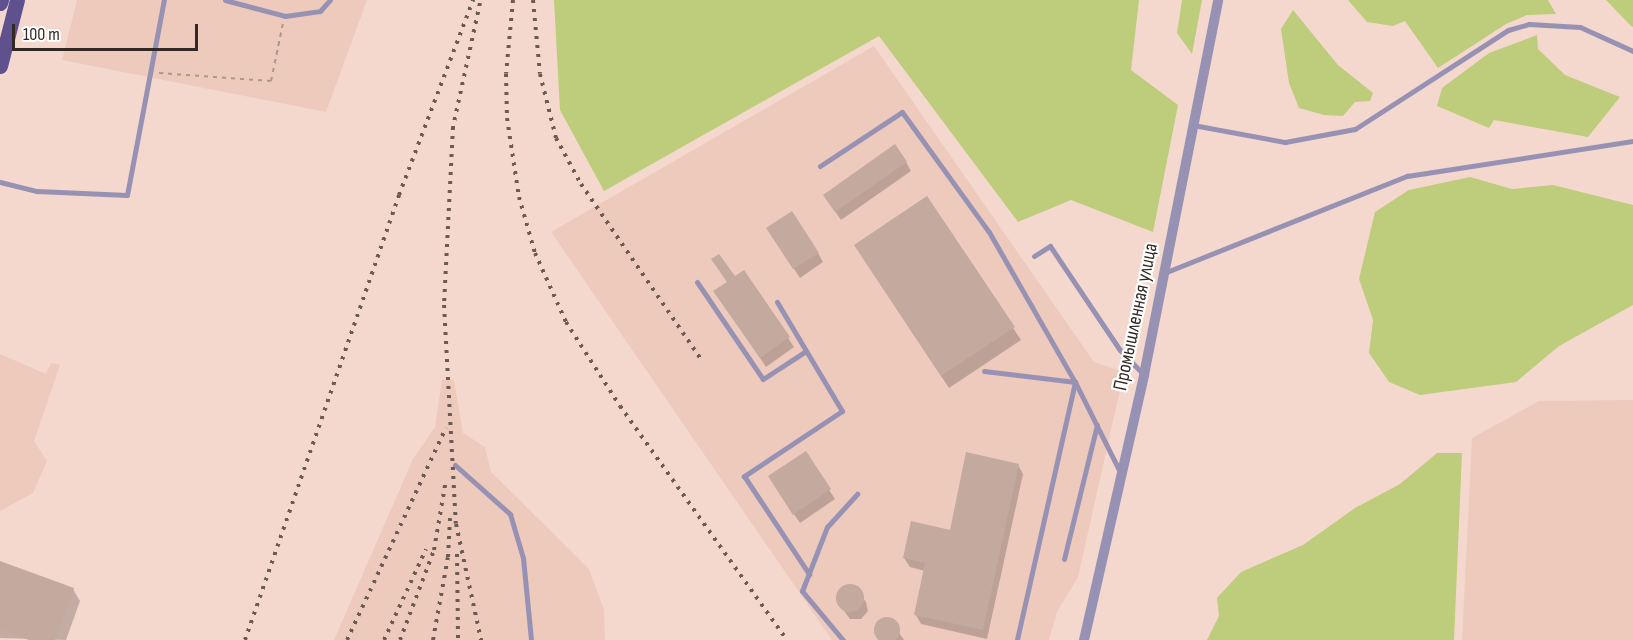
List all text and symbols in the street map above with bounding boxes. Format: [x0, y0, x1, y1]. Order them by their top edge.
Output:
scale bar [15, 12, 201, 50]
text: 100 m [23, 24, 60, 45]
street label: Промышленная улица [1109, 241, 1163, 393]

